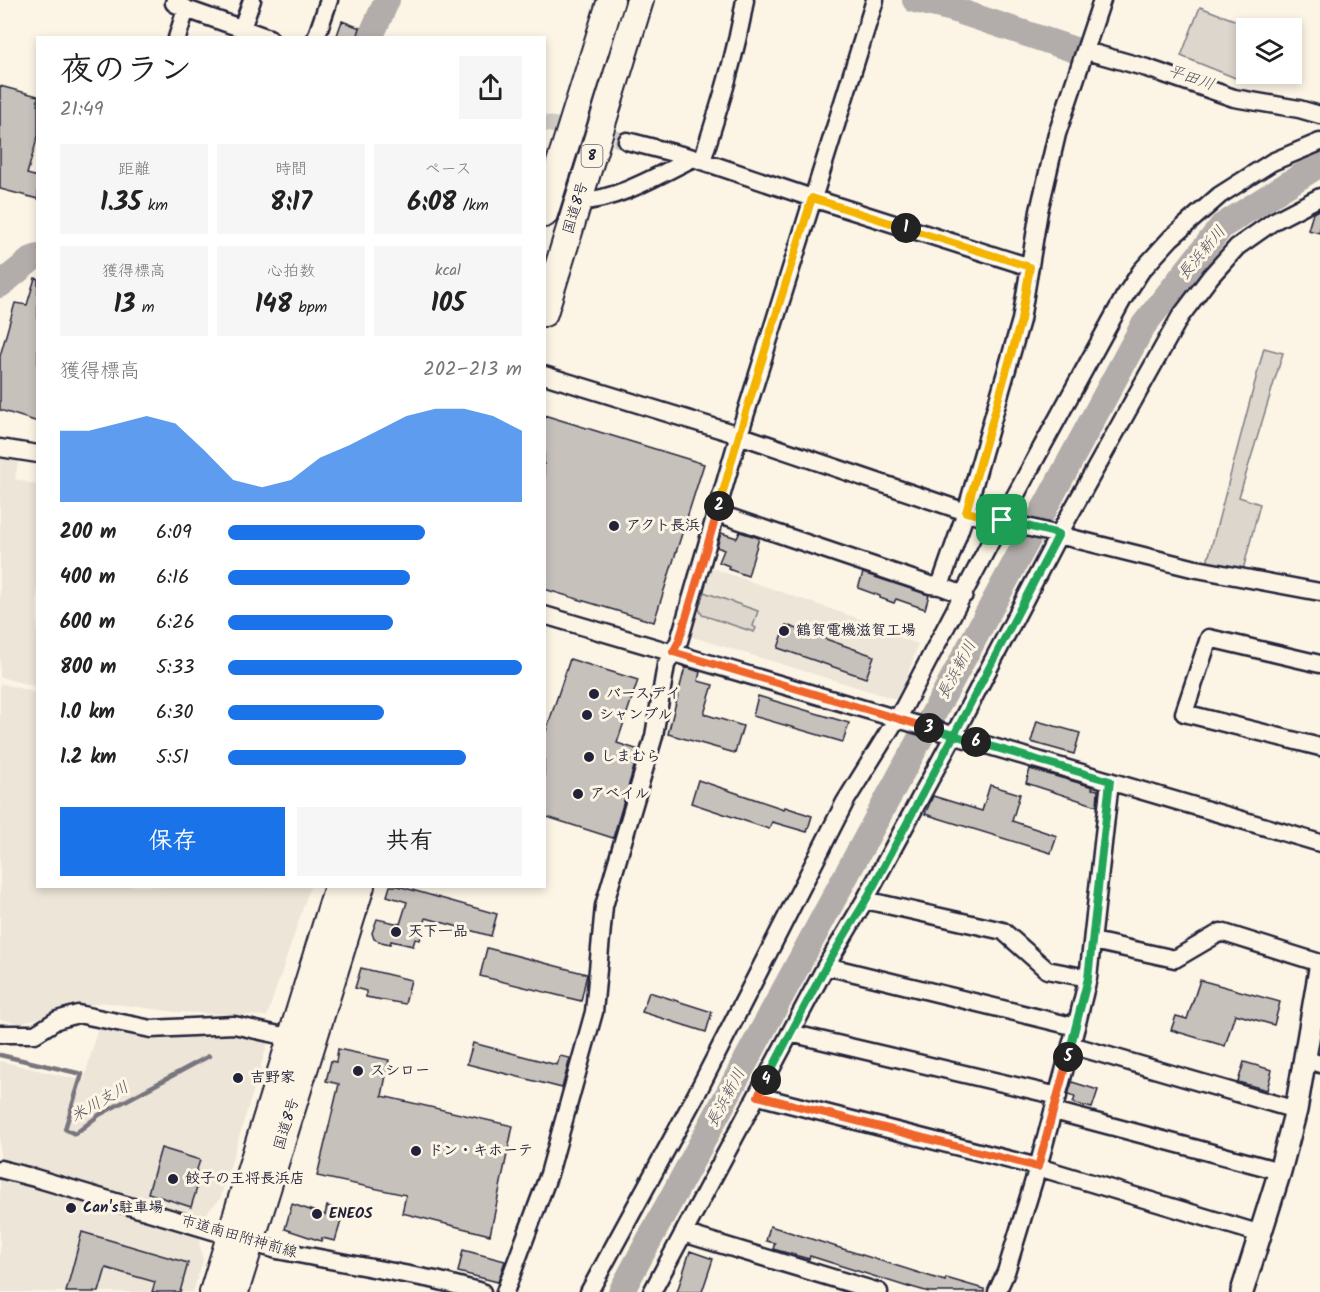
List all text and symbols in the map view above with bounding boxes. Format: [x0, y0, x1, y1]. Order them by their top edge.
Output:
map controls [1236, 18, 1302, 84]
button: layers [1236, 18, 1302, 84]
text: 夜のラン [60, 45, 192, 98]
button: share [459, 56, 522, 119]
water label: 平田川 [1164, 58, 1218, 98]
text: 21:49 [60, 94, 104, 126]
road number: 8 [582, 145, 602, 167]
text: 距離 [118, 157, 150, 182]
text: 時間 [275, 157, 307, 182]
text: ペース [424, 157, 472, 182]
street label: 国道8号 [557, 179, 595, 237]
text: 1.35 [100, 182, 141, 224]
text: 8:17 [270, 182, 312, 224]
text: 6:08 [407, 182, 456, 224]
text: km [141, 193, 168, 218]
text: /km [456, 193, 489, 218]
pin: 1 [891, 213, 921, 243]
text: 1 [904, 215, 908, 240]
water label: 長浜新川 [1172, 220, 1232, 286]
text: kcal [435, 258, 461, 283]
text: 獲得標高 [102, 259, 166, 284]
text: 心拍数 [267, 259, 315, 284]
text: 105 [431, 283, 465, 325]
text: 13 [113, 284, 135, 326]
text: 148 [255, 284, 292, 326]
text: m [135, 295, 155, 320]
text: bpm [292, 295, 327, 320]
text: 202–213 m [423, 354, 522, 386]
text: 獲得標高 [60, 356, 140, 388]
pin: 2 [704, 491, 734, 521]
text: 2 [714, 493, 724, 518]
pin [976, 494, 1027, 545]
icon: arrive [985, 503, 1018, 536]
place label: アクト長浜 [626, 514, 700, 538]
text: 200 m [60, 517, 116, 549]
text: 6:09 [156, 517, 192, 549]
marker: アクト長浜 [607, 519, 621, 533]
text: 400 m [60, 562, 116, 594]
text: 6:16 [156, 562, 189, 594]
text: 600 m [60, 607, 115, 639]
text: 6:26 [156, 607, 195, 639]
place label: 鶴賀電機滋賀工場 [796, 619, 916, 643]
marker: 鶴賀電機滋賀工場 [777, 624, 791, 638]
water label: 長浜新川 [931, 636, 983, 704]
text: 800 m [60, 652, 116, 684]
text: 5:33 [156, 652, 195, 684]
place label: バースデイ [606, 682, 681, 706]
marker: バースデイ [587, 687, 601, 701]
text: 1.0 km [60, 697, 115, 729]
text: 6:30 [156, 697, 193, 729]
place label: シャンブル [599, 703, 673, 727]
marker: シャンブル [580, 708, 594, 722]
pin: 3 [914, 713, 944, 743]
text: 3 [925, 715, 933, 740]
pin: 6 [961, 727, 991, 757]
text: 6 [972, 729, 980, 754]
text: 1.2 km [60, 742, 116, 774]
text: 5:51 [156, 742, 189, 774]
place label: しまむら [601, 745, 661, 769]
marker: しまむら [582, 750, 596, 764]
place label: アベイル [590, 782, 649, 806]
marker: アベイル [571, 787, 585, 801]
button: 保存 [60, 807, 285, 876]
button: 共有 [297, 807, 522, 876]
place label: 天下一品 [408, 920, 468, 944]
marker: 天下一品 [389, 925, 403, 939]
pin: 5 [1053, 1042, 1083, 1072]
text: 5 [1064, 1044, 1072, 1069]
place label: スシロー [370, 1059, 430, 1083]
marker: スシロー [351, 1064, 365, 1078]
water label: 長浜新川 [700, 1064, 752, 1132]
pin: 4 [751, 1065, 781, 1095]
place label: 吉野家 [250, 1066, 295, 1090]
text: 4 [762, 1067, 770, 1092]
marker: 吉野家 [231, 1071, 245, 1085]
water label: 米川支川 [66, 1075, 134, 1129]
street label: 国道8号 [268, 1095, 306, 1153]
place label: ドン・キホーテ [428, 1139, 533, 1163]
marker: ドン・キホーテ [409, 1144, 423, 1158]
place label: 餃子の王将長浜店 [185, 1167, 305, 1191]
marker: 餃子の王将長浜店 [166, 1172, 180, 1186]
place label: Can's駐車場 [83, 1196, 164, 1220]
marker: Can's駐車場 [64, 1201, 78, 1215]
place label: ENEOS [329, 1202, 373, 1226]
marker: ENEOS [310, 1207, 324, 1221]
street label: 市道南田附神前線 [178, 1209, 300, 1265]

